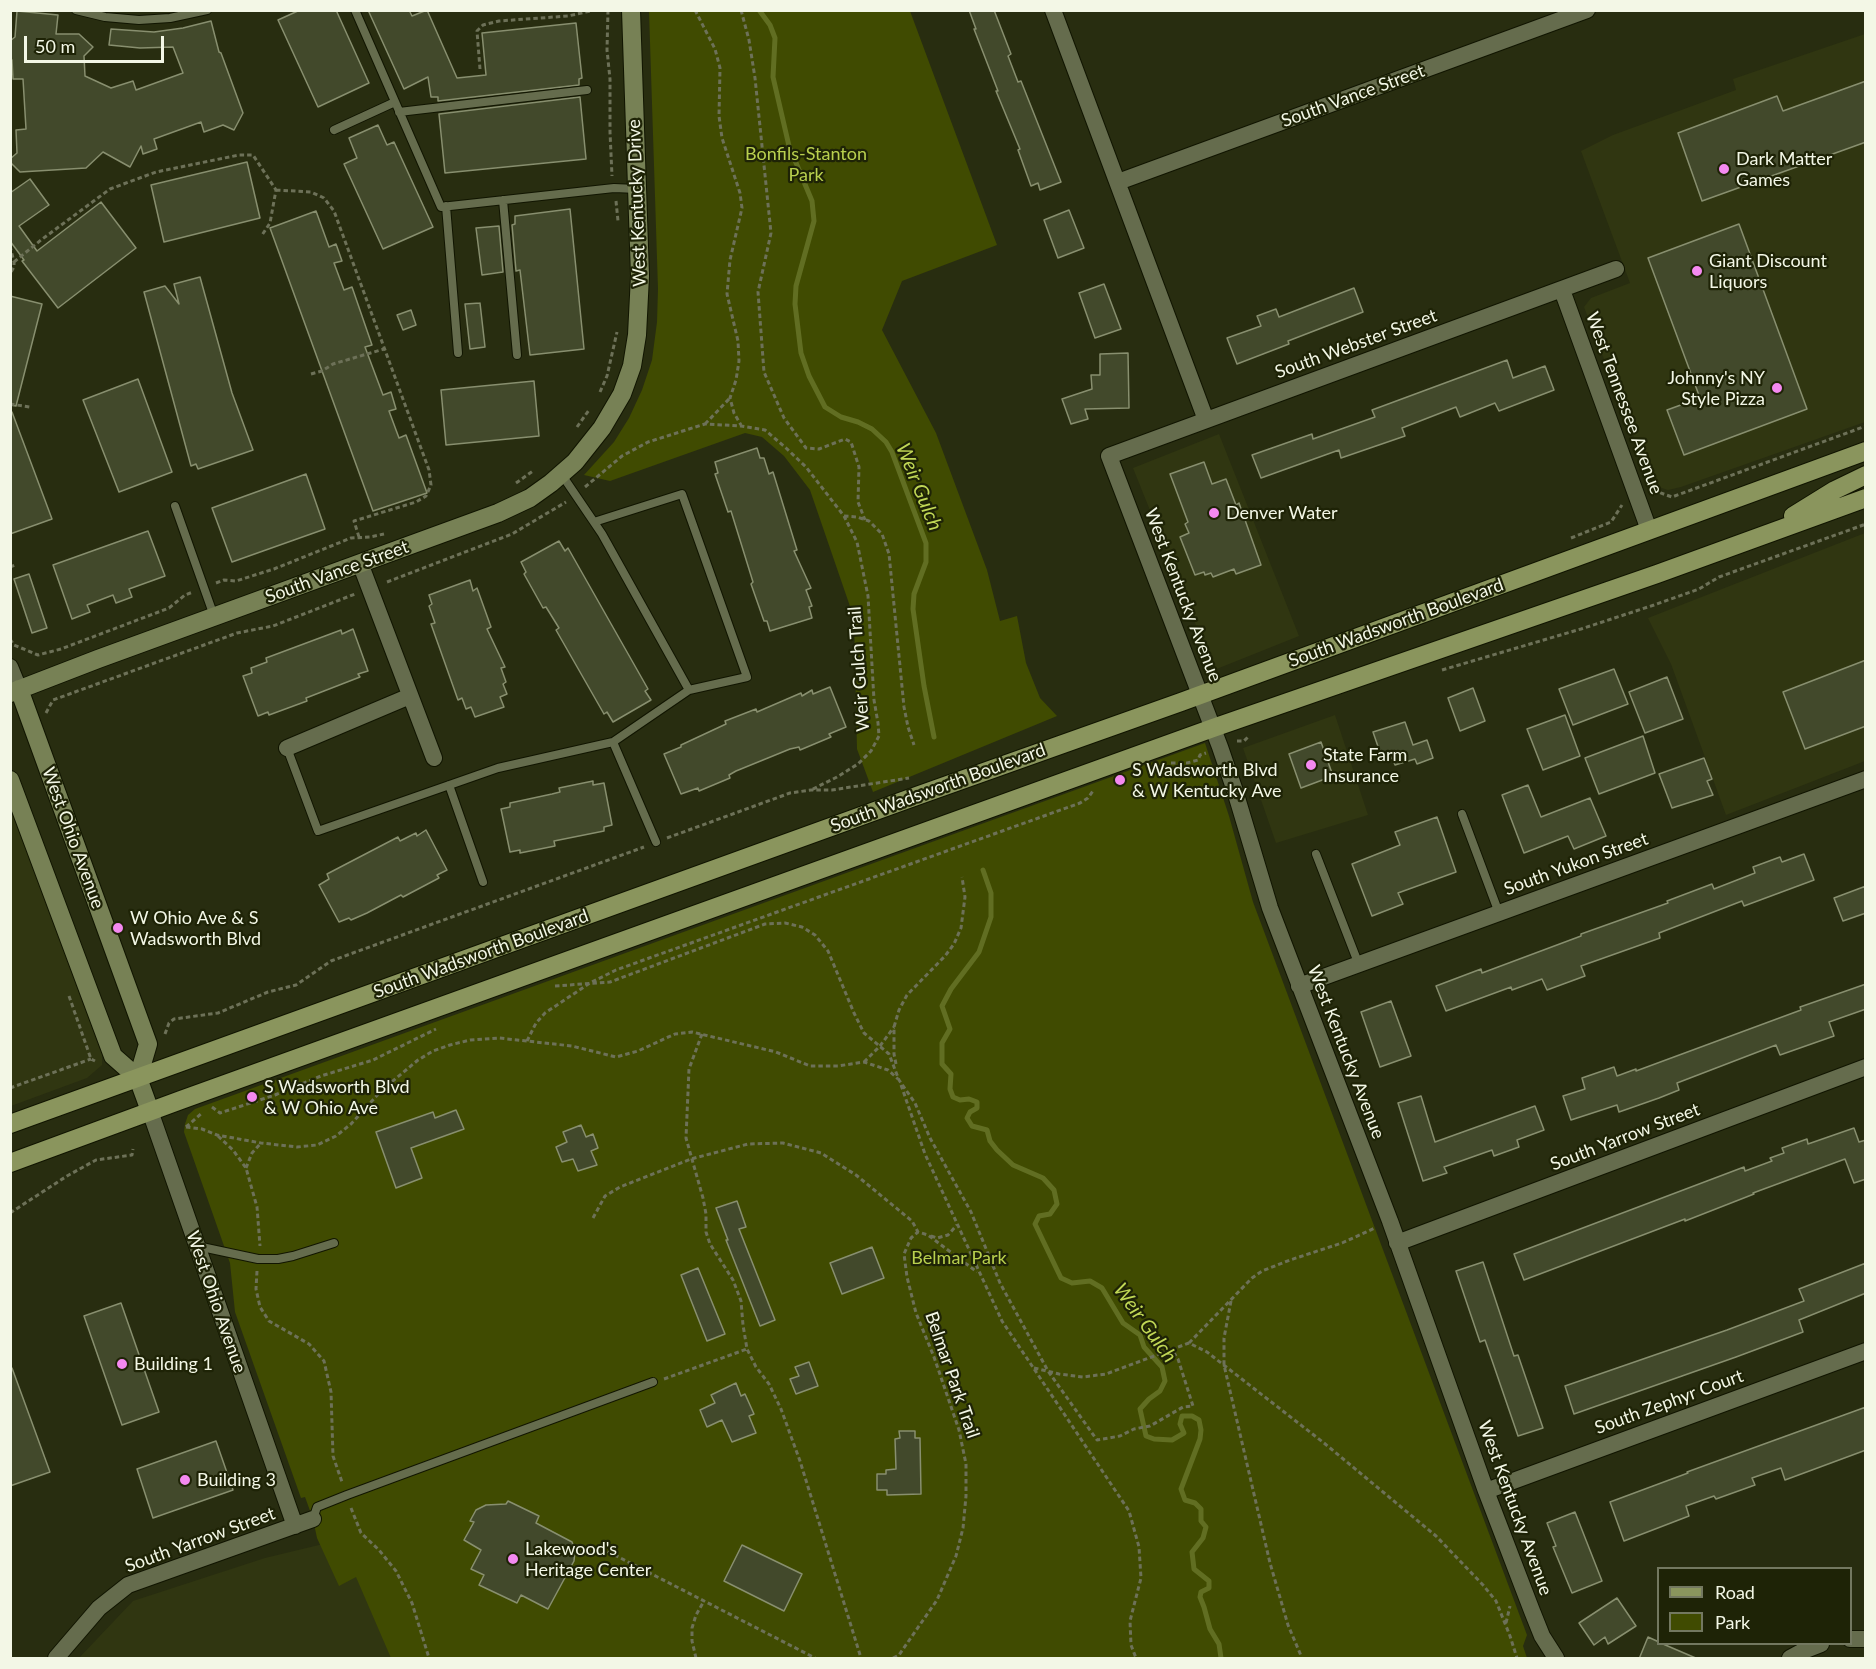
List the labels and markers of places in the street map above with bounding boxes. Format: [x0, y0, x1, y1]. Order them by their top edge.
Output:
place label: Dark Matter Games [1736, 148, 1832, 190]
marker: Dark Matter Games [1717, 162, 1731, 176]
place label: Giant Discount Liquors [1709, 250, 1827, 292]
marker: Giant Discount Liquors [1690, 264, 1704, 278]
place label: Johnny's NY Style Pizza [1667, 367, 1765, 410]
marker: Johnny's NY Style Pizza [1770, 381, 1784, 395]
place label: Denver Water [1226, 502, 1338, 524]
marker: Denver Water [1207, 506, 1221, 520]
place label: State Farm Insurance [1323, 744, 1407, 786]
marker: State Farm Insurance [1304, 758, 1318, 772]
place label: S Wadsworth Blvd & W Kentucky Ave [1132, 759, 1281, 802]
marker: S Wadsworth Blvd & W Kentucky Ave [1113, 773, 1127, 787]
place label: W Ohio Ave & S Wadsworth Blvd [130, 907, 261, 950]
marker: W Ohio Ave & S Wadsworth Blvd [111, 921, 125, 935]
place label: S Wadsworth Blvd & W Ohio Ave [264, 1076, 410, 1118]
marker: S Wadsworth Blvd & W Ohio Ave [245, 1090, 259, 1104]
place label: Building 1 [134, 1353, 213, 1375]
marker: Building 1 [115, 1357, 129, 1371]
place label: Building 3 [197, 1469, 276, 1491]
marker: Building 3 [178, 1473, 192, 1487]
place label: Lakewood's Heritage Center [525, 1538, 651, 1580]
marker: Lakewood's Heritage Center [506, 1552, 520, 1566]

